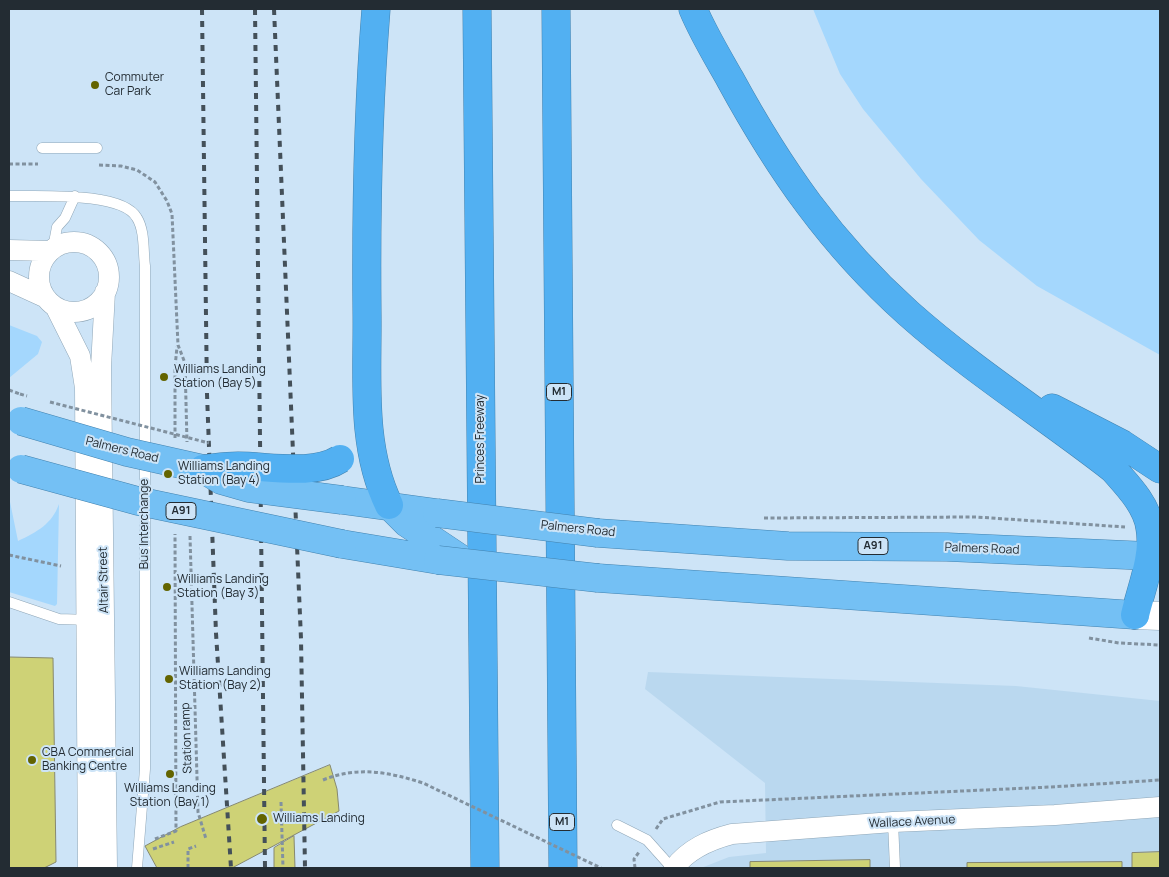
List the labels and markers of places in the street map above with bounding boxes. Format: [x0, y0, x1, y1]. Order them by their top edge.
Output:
place label: Commuter Car Park [105, 71, 164, 99]
marker: Commuter Car Park [89, 79, 101, 91]
place label: Williams Landing Station (Bay 5) [174, 363, 266, 391]
marker: Williams Landing Station (Bay 5) [158, 371, 170, 383]
place label: Williams Landing Station (Bay 4) [178, 460, 270, 488]
marker: Williams Landing Station (Bay 4) [162, 468, 174, 480]
place label: Williams Landing Station (Bay 3) [177, 573, 269, 601]
marker: Williams Landing Station (Bay 3) [161, 581, 173, 593]
place label: Williams Landing Station (Bay 2) [179, 665, 271, 693]
marker: Williams Landing Station (Bay 2) [163, 673, 175, 685]
place label: CBA Commercial Banking Centre [42, 746, 134, 774]
marker: CBA Commercial Banking Centre [26, 754, 38, 766]
marker: Williams Landing Station (Bay 1) [164, 768, 176, 780]
place label: Williams Landing Station (Bay 1) [124, 782, 216, 810]
marker: Williams Landing [255, 812, 269, 826]
place label: Williams Landing [273, 812, 365, 826]

